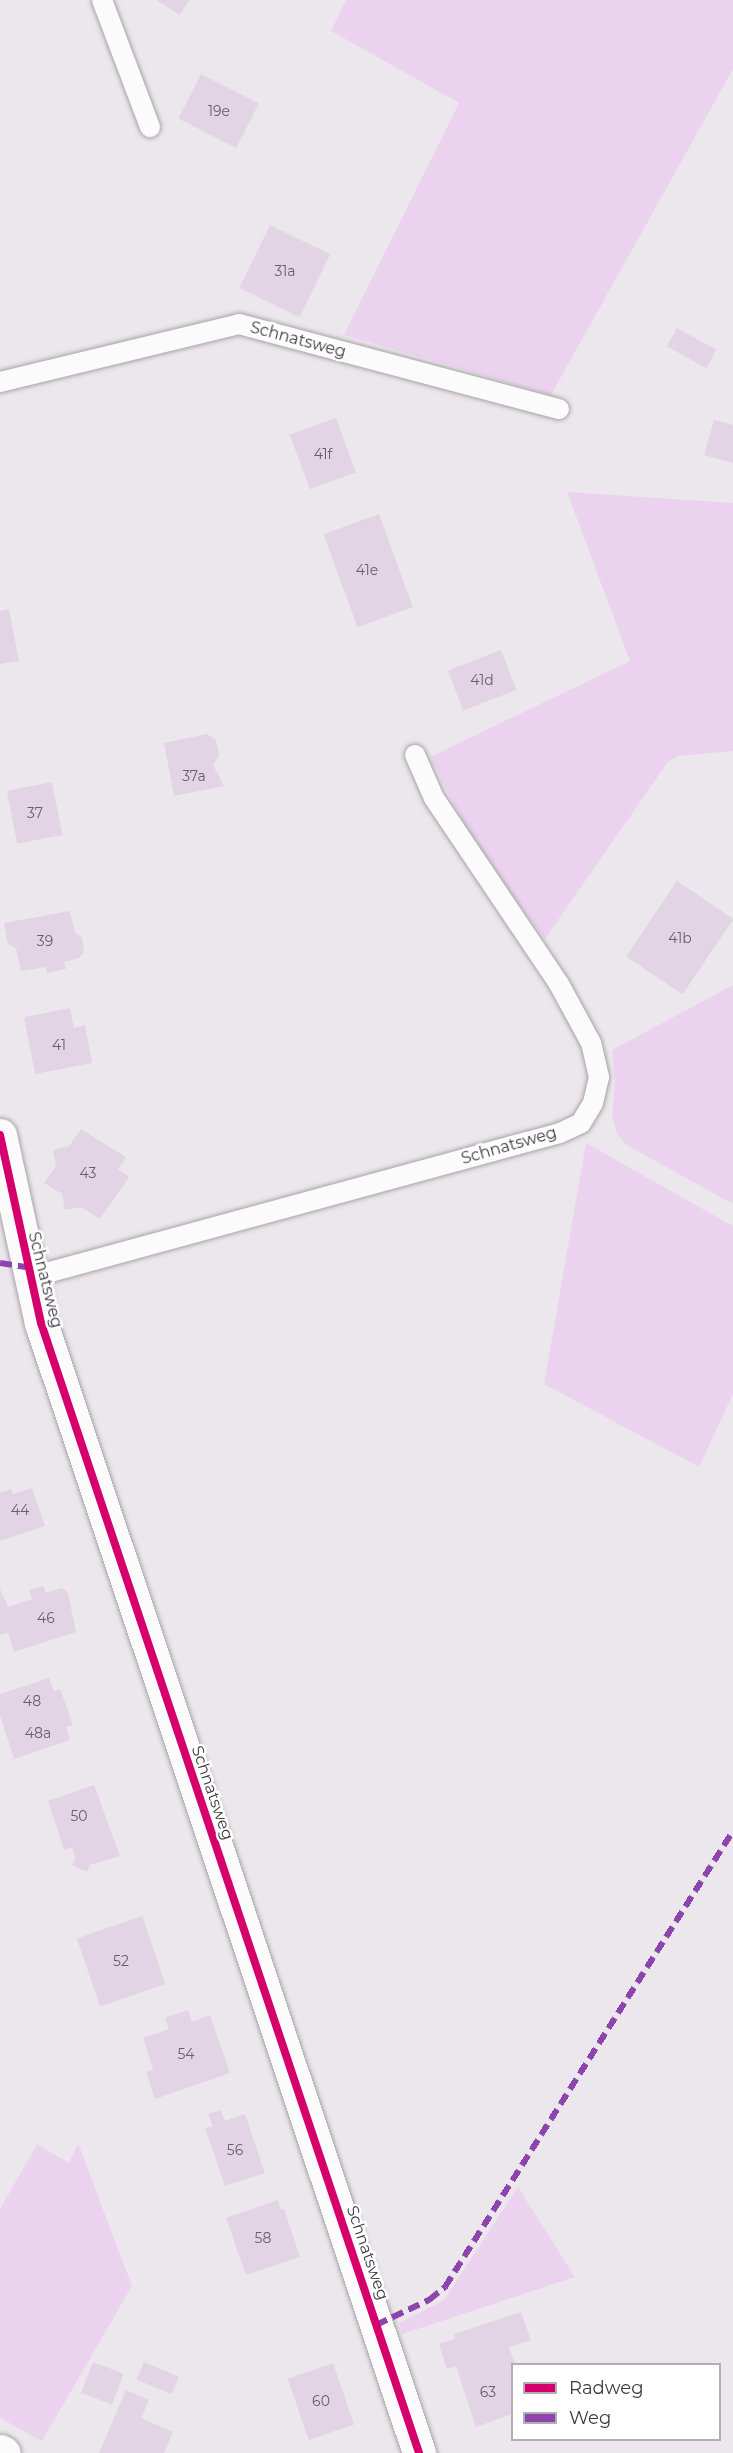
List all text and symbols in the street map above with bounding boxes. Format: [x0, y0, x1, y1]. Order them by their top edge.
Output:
house number: 19e [208, 103, 230, 119]
house number: 31a [274, 263, 296, 279]
street label: Schnatsweg [248, 318, 348, 362]
house number: 41f [314, 446, 332, 462]
house number: 41e [356, 562, 378, 578]
house number: 41d [470, 672, 494, 688]
house number: 37a [182, 768, 206, 784]
house number: 37 [27, 805, 43, 821]
house number: 41b [668, 930, 692, 946]
house number: 39 [37, 933, 53, 949]
house number: 41 [52, 1037, 66, 1053]
street label: Schnatsweg [459, 1123, 559, 1169]
house number: 43 [80, 1165, 96, 1181]
street label: Schnatsweg [24, 1230, 66, 1330]
house number: 44 [11, 1502, 29, 1518]
house number: 46 [37, 1610, 55, 1626]
house number: 48 [23, 1693, 41, 1709]
house number: 48a [25, 1725, 51, 1741]
street label: Schnatsweg [187, 1743, 237, 1843]
house number: 50 [70, 1808, 88, 1824]
house number: 52 [113, 1953, 129, 1969]
house number: 54 [177, 2046, 195, 2062]
house number: 56 [227, 2142, 243, 2158]
street label: Schnatsweg [342, 2203, 392, 2303]
house number: 58 [255, 2230, 271, 2246]
legend [511, 2363, 721, 2441]
text: Radweg [569, 2377, 644, 2399]
house number: 63 [480, 2384, 496, 2400]
house number: 60 [312, 2393, 330, 2409]
text: Weg [569, 2407, 611, 2429]

